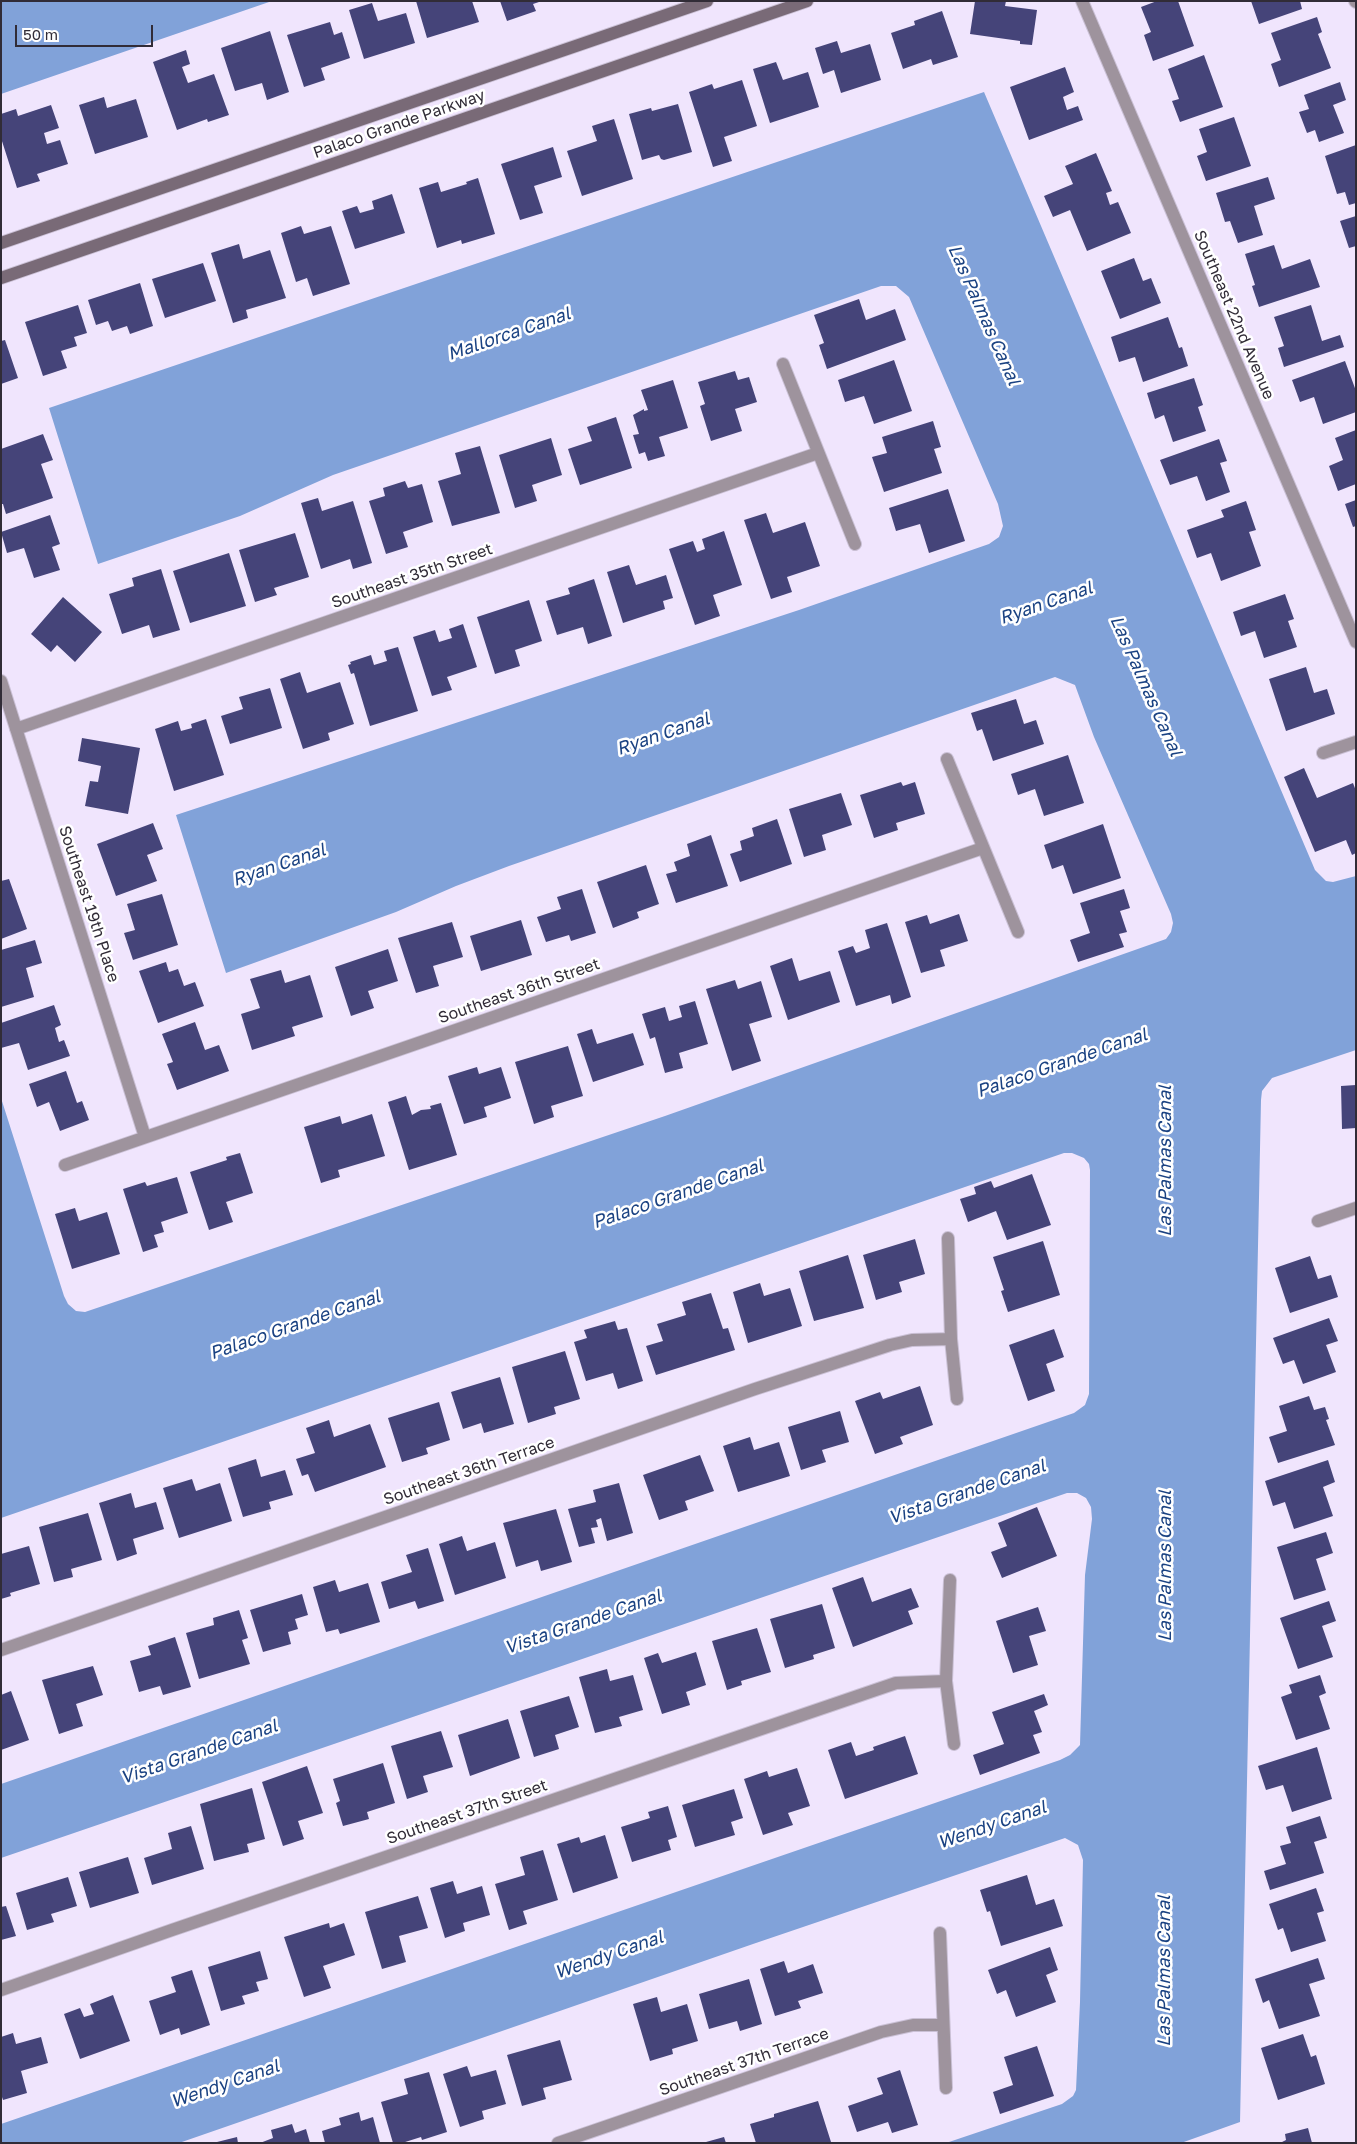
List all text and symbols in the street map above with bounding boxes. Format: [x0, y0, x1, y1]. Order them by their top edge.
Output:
scale bar [18, 15, 155, 47]
text: 50 m [23, 25, 58, 43]
street label: Palaco Grande Parkway [311, 86, 487, 162]
street label: Southeast 22nd Avenue [1190, 228, 1278, 402]
water label: Las Palmas Canal [943, 241, 1025, 389]
water label: Mallorca Canal [445, 303, 573, 365]
street label: Southeast 35th Street [329, 539, 495, 613]
water label: Ryan Canal [997, 577, 1095, 629]
water label: Las Palmas Canal [1105, 612, 1187, 760]
water label: Ryan Canal [614, 708, 712, 760]
street label: Southeast 19th Place [55, 823, 123, 985]
water label: Ryan Canal [230, 839, 328, 891]
street label: Southeast 36th Street [436, 954, 602, 1028]
water label: Palaco Grande Canal [974, 1024, 1150, 1102]
water label: Las Palmas Canal [1154, 1085, 1176, 1237]
water label: Palaco Grande Canal [590, 1155, 766, 1233]
water label: Palaco Grande Canal [207, 1286, 383, 1364]
street label: Southeast 36th Terrace [381, 1433, 557, 1509]
water label: Vista Grande Canal [886, 1455, 1048, 1529]
water label: Las Palmas Canal [1154, 1490, 1176, 1642]
water label: Vista Grande Canal [502, 1585, 664, 1659]
water label: Vista Grande Canal [118, 1715, 280, 1789]
street label: Southeast 37th Street [384, 1776, 550, 1848]
water label: Wendy Canal [935, 1796, 1049, 1854]
water label: Las Palmas Canal [1153, 1895, 1175, 2047]
water label: Wendy Canal [552, 1926, 666, 1984]
street label: Southeast 37th Terrace [657, 2024, 831, 2100]
water label: Wendy Canal [168, 2055, 282, 2113]

